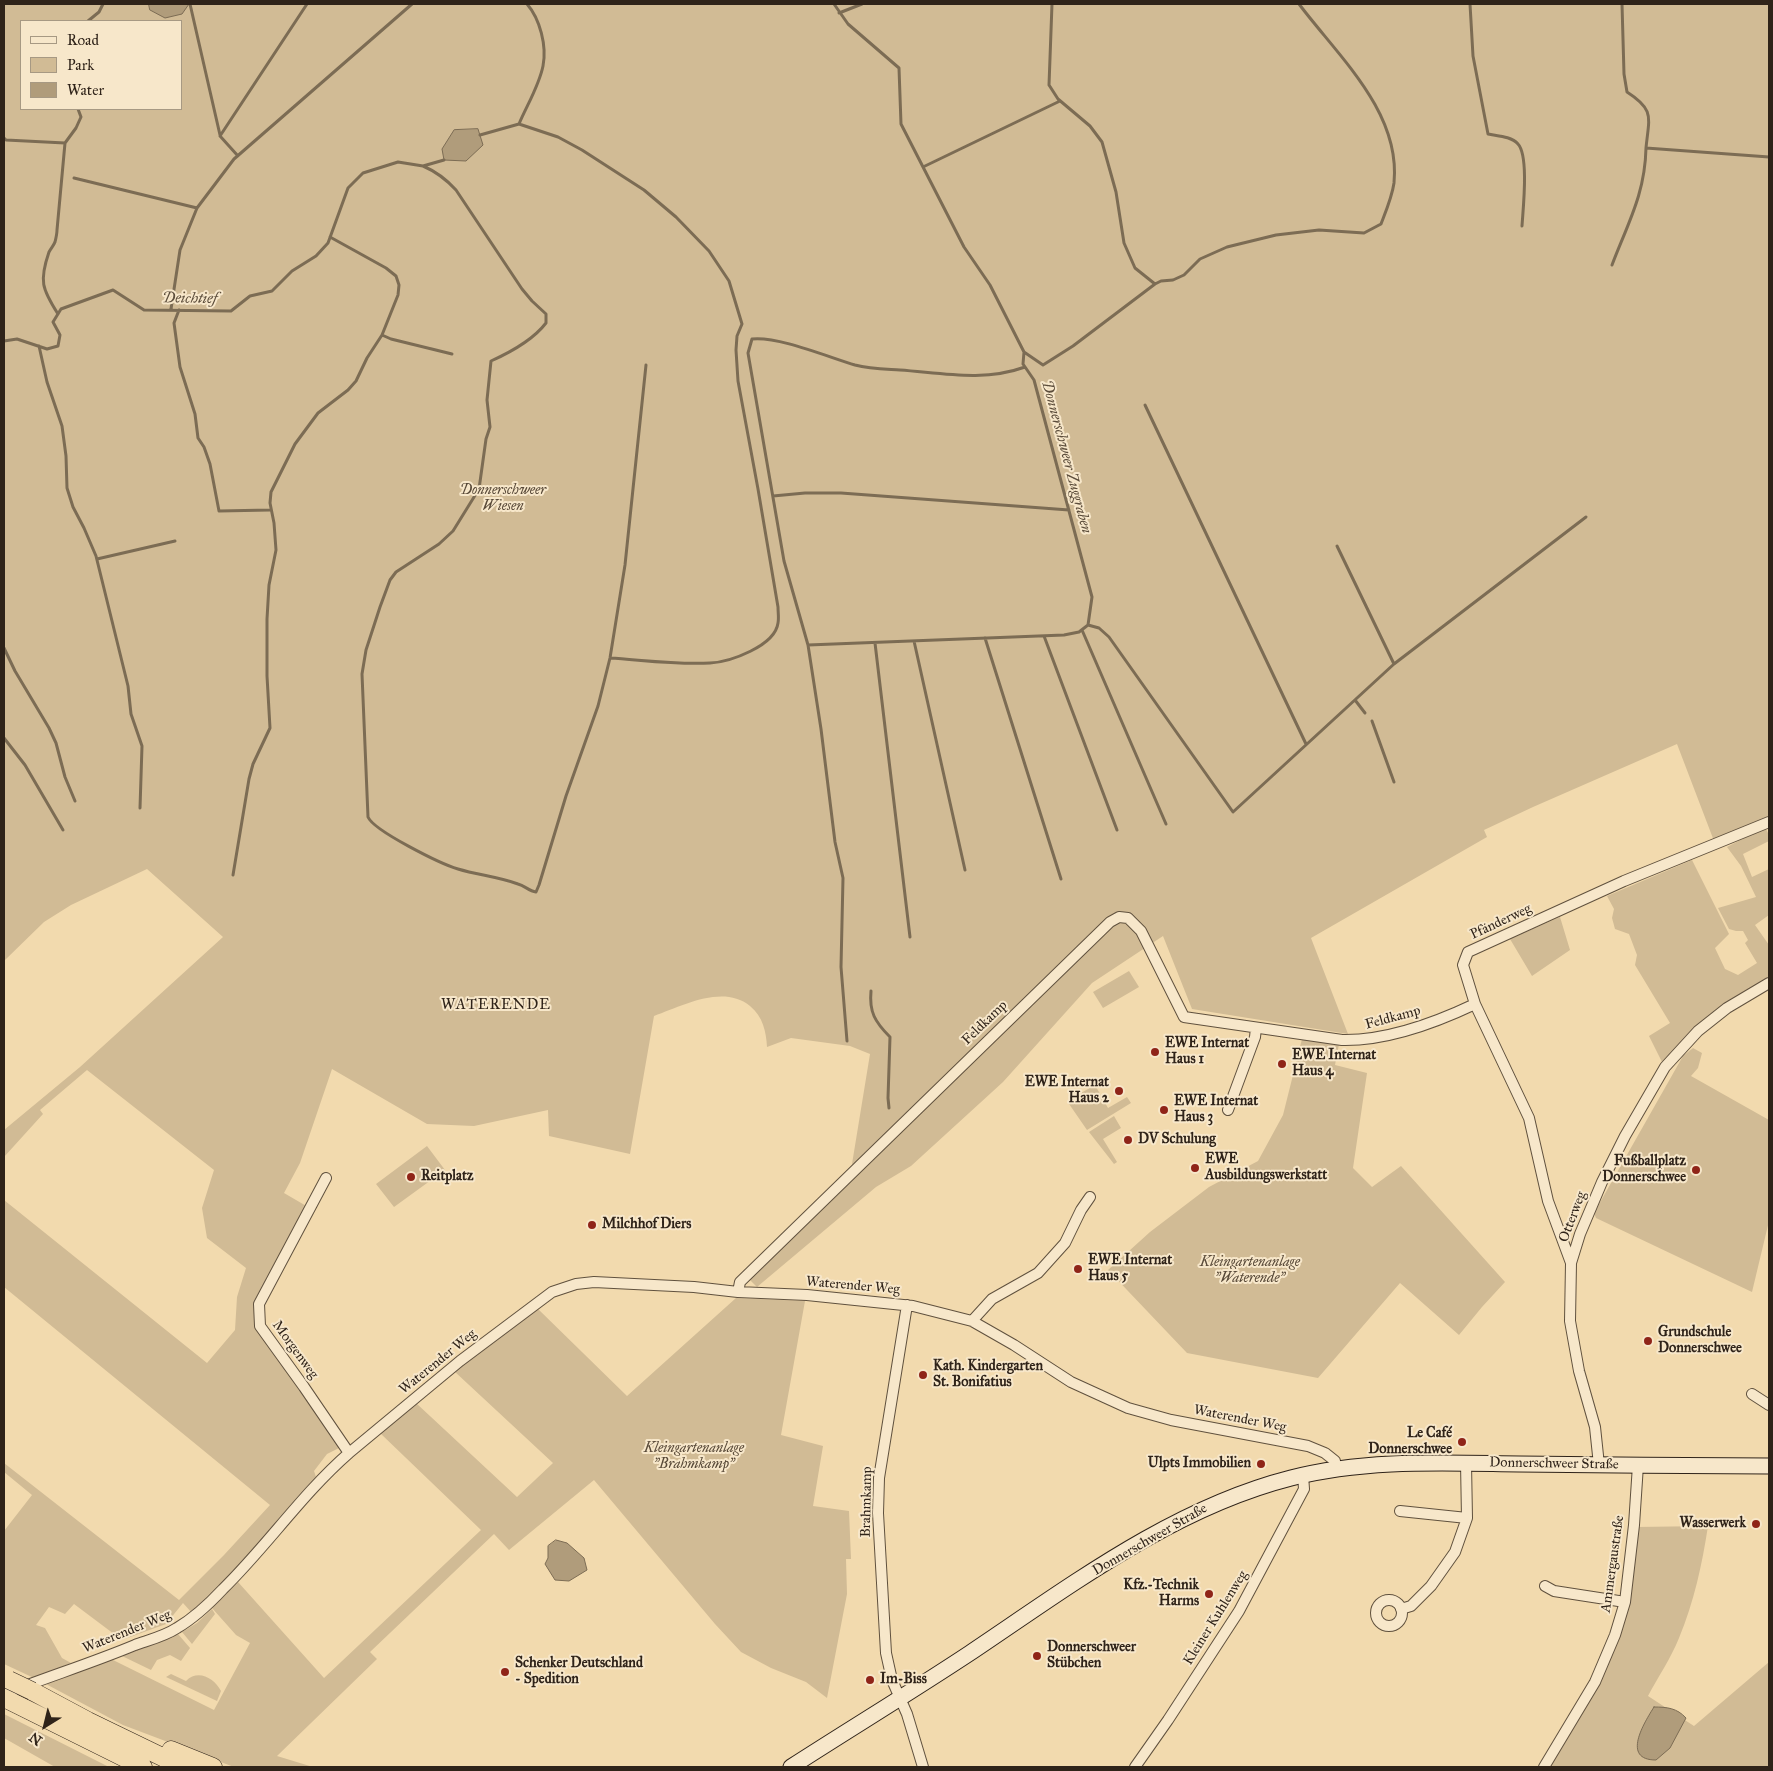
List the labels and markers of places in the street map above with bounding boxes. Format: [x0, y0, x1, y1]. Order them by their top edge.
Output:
place label: EWE Internat Haus 1 [1165, 1036, 1249, 1068]
marker: EWE Internat Haus 1 [1149, 1046, 1161, 1058]
place label: EWE Internat Haus 4 [1292, 1048, 1376, 1080]
marker: EWE Internat Haus 4 [1276, 1058, 1288, 1070]
place label: EWE Internat Haus 2 [1025, 1075, 1109, 1108]
marker: EWE Internat Haus 2 [1113, 1085, 1125, 1097]
place label: EWE Internat Haus 3 [1174, 1094, 1258, 1126]
marker: EWE Internat Haus 3 [1158, 1104, 1170, 1116]
place label: DV Schulung [1138, 1132, 1216, 1148]
marker: DV Schulung [1122, 1134, 1134, 1146]
place label: EWE Ausbildungswerkstatt [1205, 1152, 1327, 1184]
place label: Fußballplatz Donnerschwee [1602, 1154, 1686, 1186]
marker: EWE Ausbildungswerkstatt [1189, 1162, 1201, 1174]
marker: Fußballplatz Donnerschwee [1690, 1164, 1702, 1176]
place label: Reitplatz [421, 1169, 473, 1185]
marker: Reitplatz [405, 1171, 417, 1183]
place label: Milchhof Diers [602, 1217, 691, 1233]
marker: Milchhof Diers [586, 1219, 598, 1231]
place label: EWE Internat Haus 5 [1088, 1253, 1172, 1285]
marker: EWE Internat Haus 5 [1072, 1263, 1084, 1275]
place label: Grundschule Donnerschwee [1658, 1325, 1742, 1358]
marker: Grundschule Donnerschwee [1642, 1335, 1654, 1347]
place label: Kath. Kindergarten St. Bonifatius [933, 1359, 1043, 1391]
marker: Kath. Kindergarten St. Bonifatius [917, 1369, 929, 1381]
place label: Le Café Donnerschwee [1368, 1426, 1452, 1458]
marker: Le Café Donnerschwee [1456, 1436, 1468, 1448]
place label: Ulpts Immobilien [1148, 1456, 1251, 1472]
marker: Ulpts Immobilien [1255, 1458, 1267, 1470]
place label: Wasserwerk [1680, 1516, 1746, 1532]
marker: Wasserwerk [1750, 1518, 1762, 1530]
place label: Kfz.-Technik Harms [1123, 1578, 1199, 1610]
marker: Kfz.-Technik Harms [1203, 1588, 1215, 1600]
place label: Donnerschweer Stübchen [1047, 1640, 1136, 1672]
marker: Donnerschweer Stübchen [1031, 1650, 1043, 1662]
place label: Schenker Deutschland - Spedition [515, 1656, 643, 1688]
marker: Schenker Deutschland - Spedition [499, 1666, 511, 1678]
place label: Im-Biss [880, 1672, 927, 1688]
marker: Im-Biss [864, 1674, 876, 1686]

